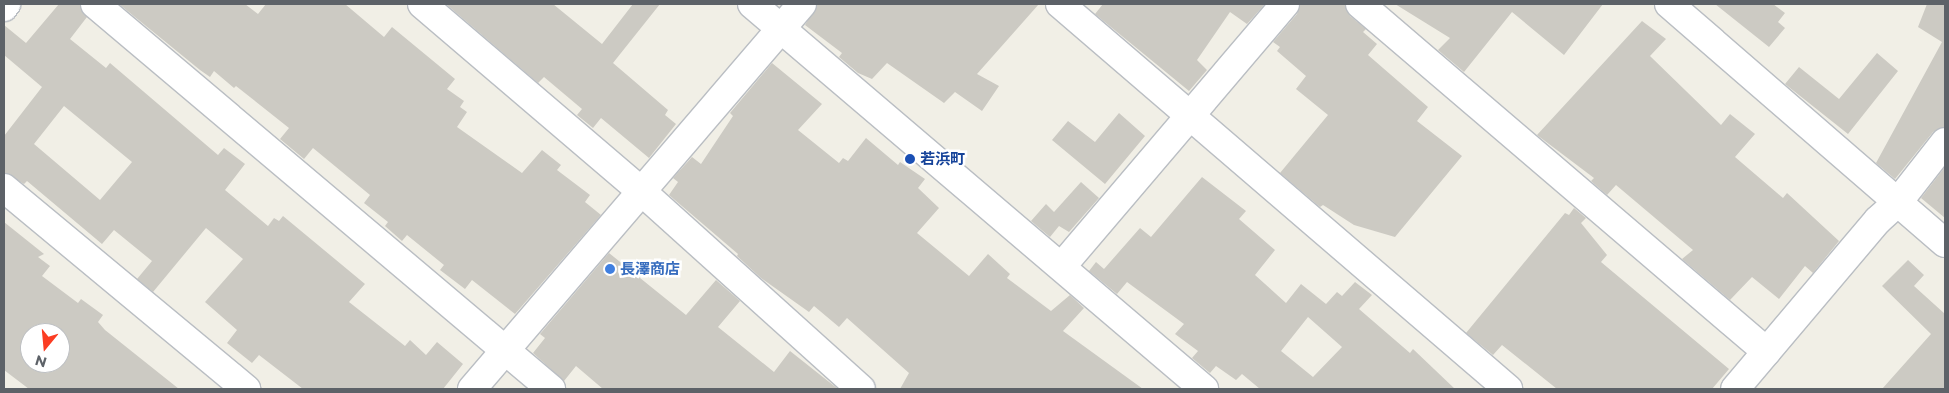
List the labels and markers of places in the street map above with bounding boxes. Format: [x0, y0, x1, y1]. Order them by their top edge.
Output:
place label: 若浜町 [920, 150, 965, 168]
marker: 若浜町 [904, 153, 916, 165]
place label: 長澤商店 [620, 260, 680, 278]
marker: 長澤商店 [604, 263, 616, 275]

